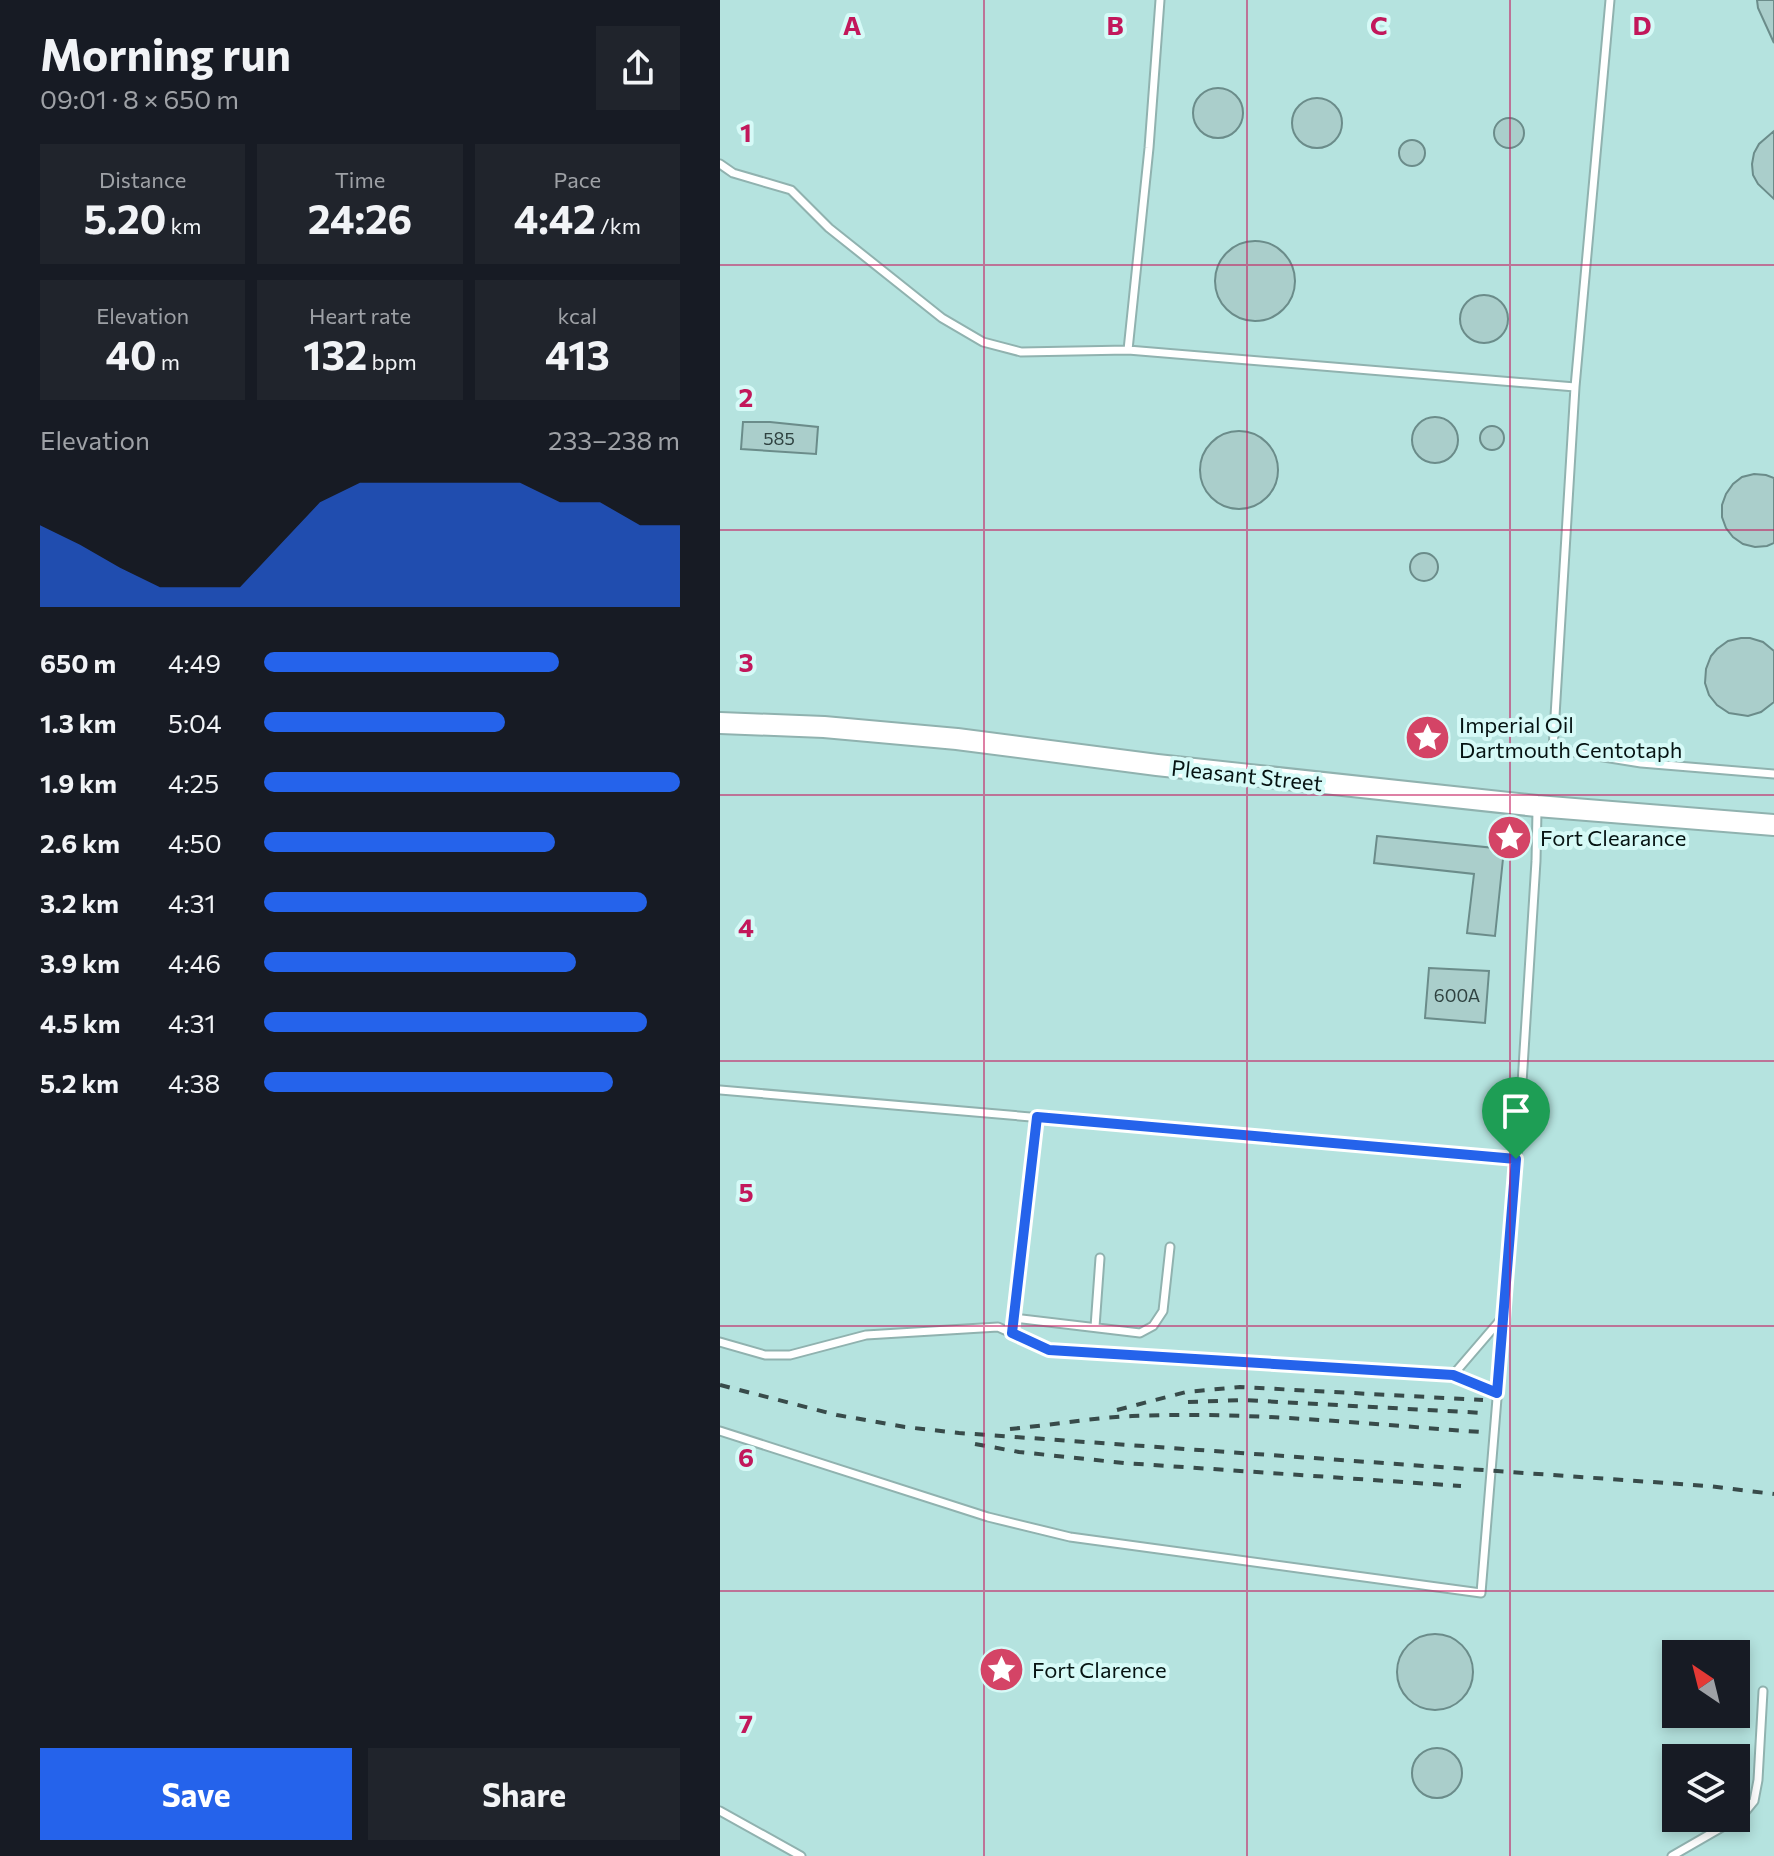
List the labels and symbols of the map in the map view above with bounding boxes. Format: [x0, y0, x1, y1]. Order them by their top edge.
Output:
text: A [843, 9, 862, 40]
text: B [1106, 9, 1124, 40]
text: C [1370, 9, 1388, 40]
text: D [1632, 9, 1652, 40]
text: 1 [740, 116, 752, 147]
text: 2 [739, 381, 753, 412]
house number: 585 [763, 427, 795, 449]
text: 3 [738, 646, 754, 677]
place label: Imperial Oil Dartmouth Centotaph [1459, 711, 1682, 763]
place icon: Imperial Oil Dartmouth Centotaph [1404, 713, 1452, 761]
street label: Pleasant Street [1170, 754, 1324, 796]
place icon: Fort Clearance [1485, 813, 1533, 861]
place label: Fort Clearance [1540, 824, 1686, 851]
text: 4 [738, 911, 754, 942]
house number: 600A [1434, 984, 1480, 1006]
pin [1482, 1077, 1550, 1159]
text: 5 [738, 1176, 754, 1207]
text: 6 [738, 1441, 754, 1472]
north arrow [1662, 1640, 1750, 1728]
place icon: Fort Clarence [977, 1645, 1025, 1693]
place label: Fort Clarence [1032, 1656, 1167, 1683]
text: 7 [739, 1707, 753, 1738]

